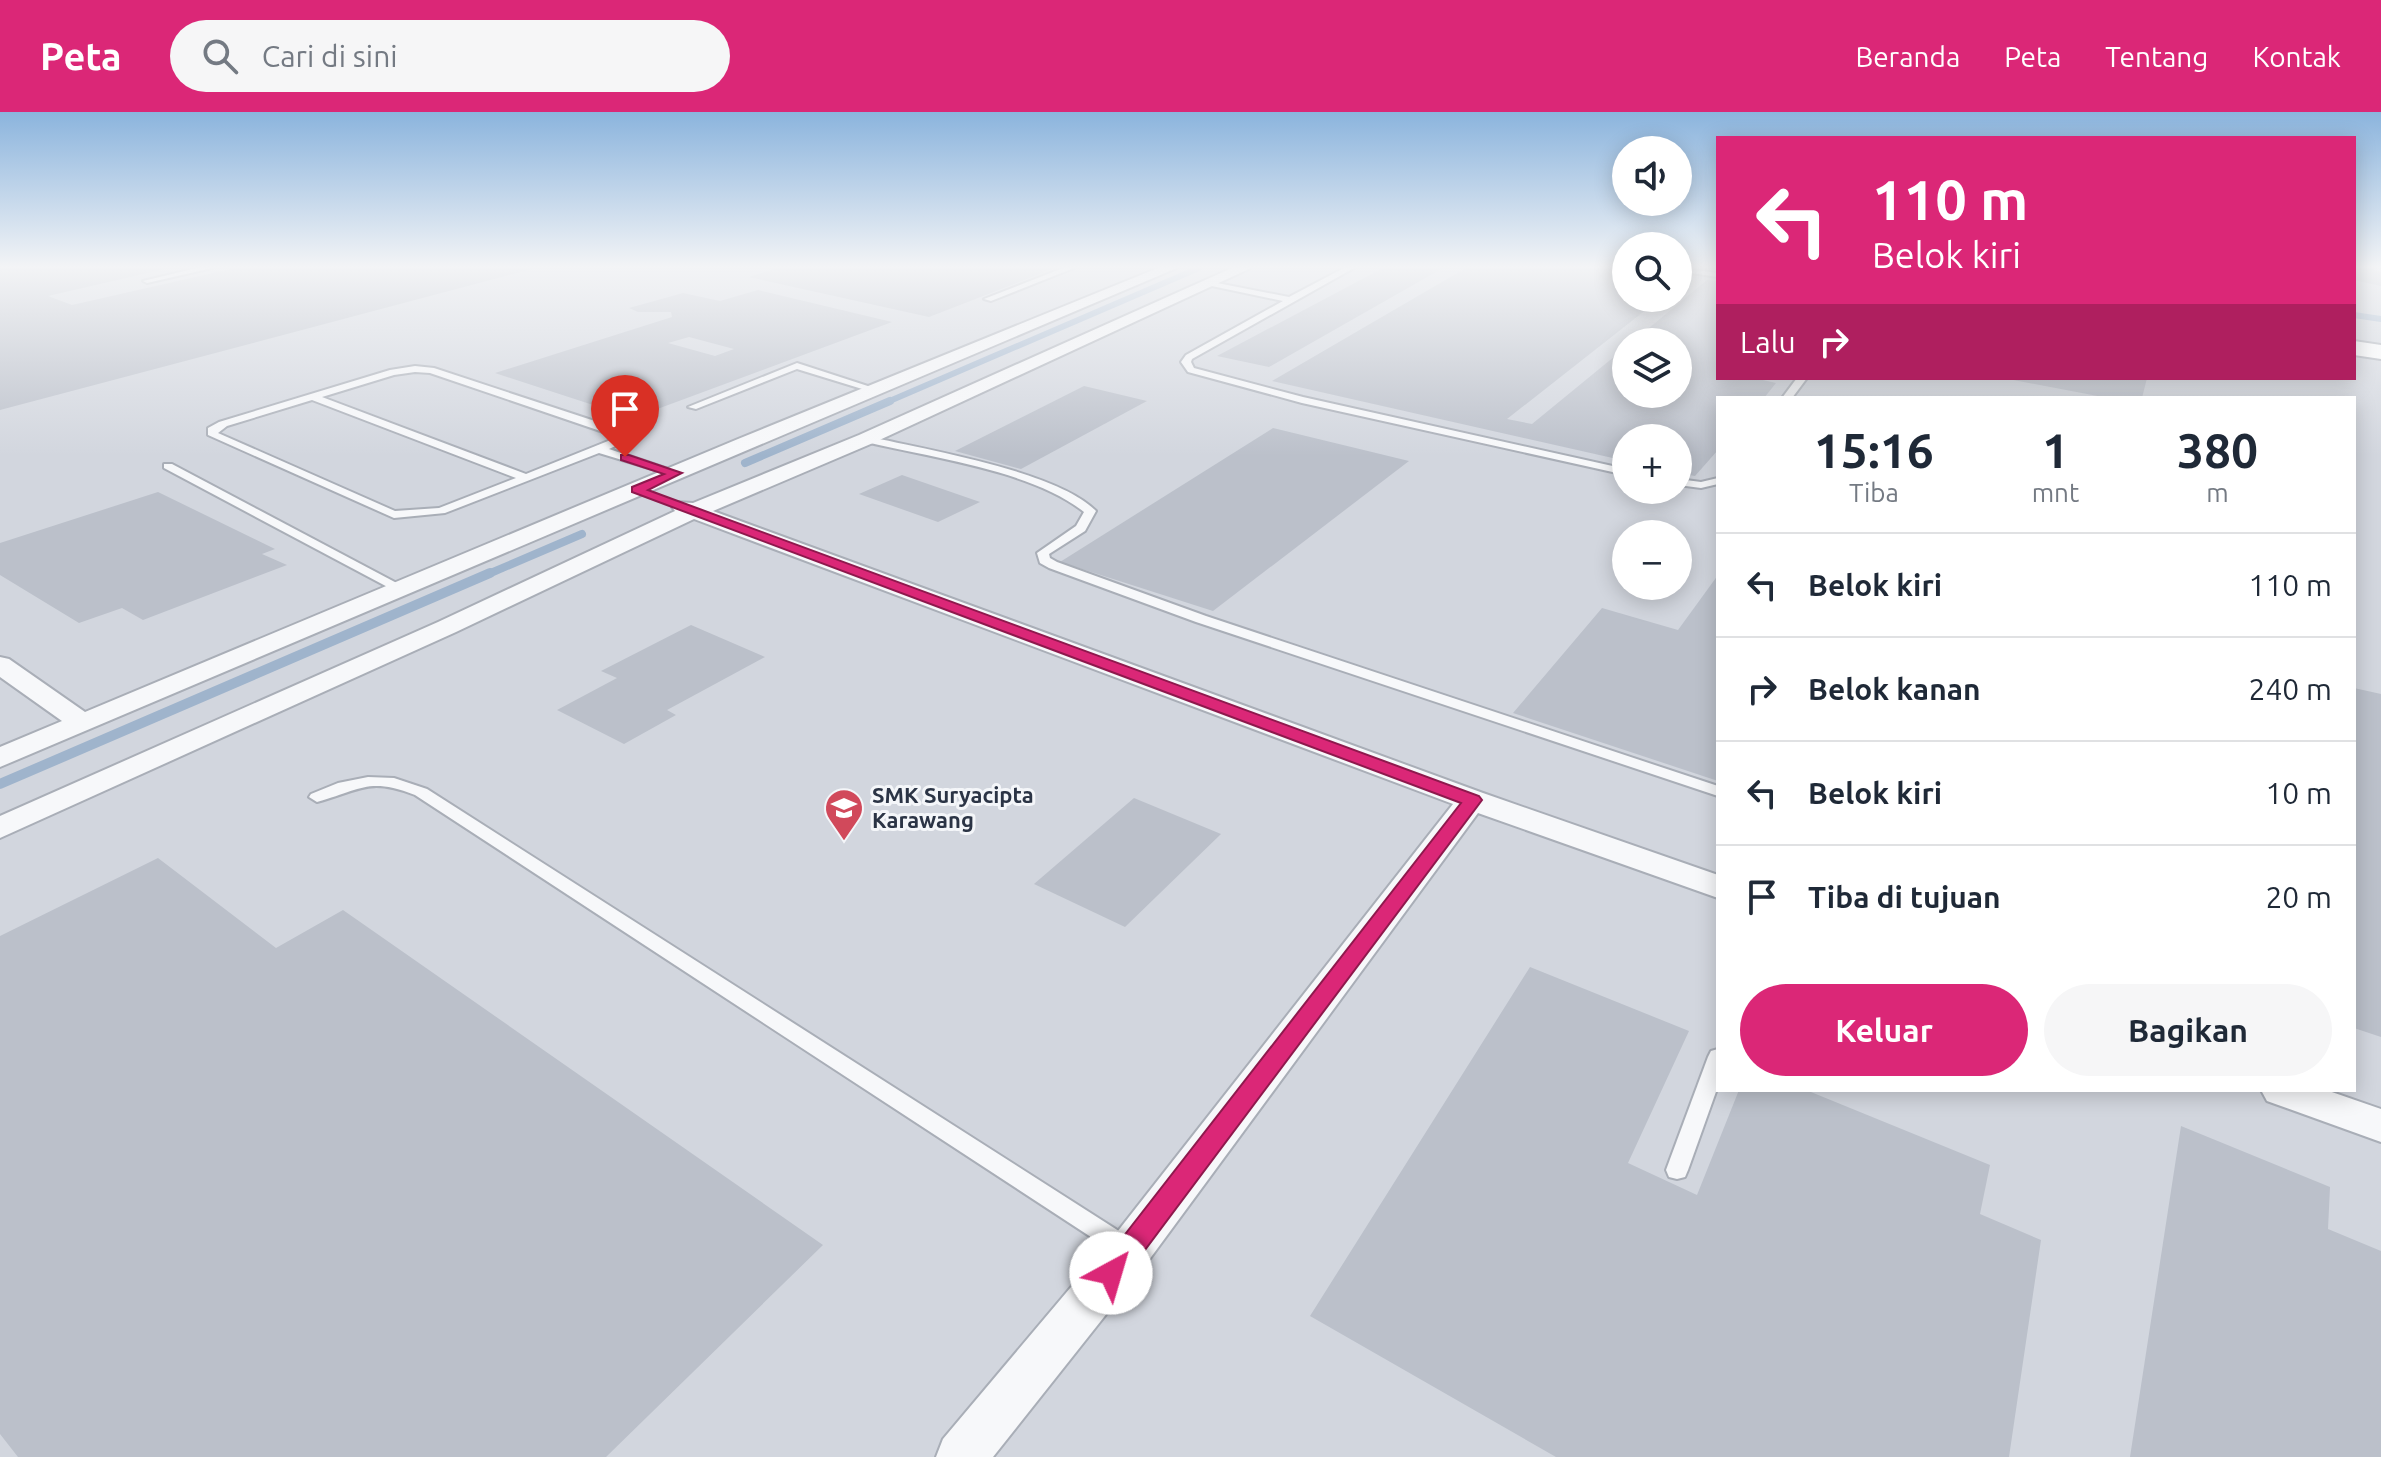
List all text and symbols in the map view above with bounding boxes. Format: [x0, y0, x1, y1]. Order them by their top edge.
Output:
search box [170, 20, 730, 92]
icon: search [198, 34, 242, 78]
text: Peta [40, 35, 122, 77]
text: Cari di sini [262, 39, 398, 73]
text: Beranda [1855, 41, 1960, 72]
text: Peta [2004, 41, 2061, 72]
text: Tentang [2105, 41, 2208, 72]
text: Kontak [2252, 41, 2341, 72]
map controls [1612, 136, 1692, 600]
button: sound [1612, 136, 1692, 216]
icon: left [1740, 168, 1844, 272]
text: 110 m [1872, 168, 2028, 231]
button: search [1612, 232, 1692, 312]
text: Belok kiri [1872, 234, 2021, 275]
icon: right [1812, 320, 1856, 364]
text: Lalu [1740, 325, 1796, 359]
button: layers [1612, 328, 1692, 408]
pin [591, 375, 659, 457]
icon: arrive [603, 387, 647, 431]
text: 15:16 [1814, 423, 1934, 477]
text: 1 [2042, 423, 2069, 477]
text: 380 [2177, 423, 2258, 477]
button: + [1612, 424, 1692, 504]
text: Tiba [1849, 478, 1899, 507]
text: mnt [2032, 478, 2079, 507]
text: m [2206, 478, 2229, 507]
button: − [1612, 520, 1692, 600]
icon: left [1740, 563, 1784, 607]
text: Belok kiri [1808, 568, 1942, 602]
text: 110 m [2248, 568, 2332, 602]
icon: right [1740, 667, 1784, 711]
text: Belok kanan [1808, 672, 1981, 706]
text: 240 m [2248, 672, 2332, 706]
icon: left [1740, 771, 1784, 815]
text: Belok kiri [1808, 776, 1942, 810]
text: 10 m [2265, 776, 2332, 810]
place label: SMK Suryacipta Karawang [872, 782, 1034, 832]
school or university icon: SMK Suryacipta Karawang [823, 787, 865, 842]
icon: arrive [1740, 875, 1784, 919]
text: Tiba di tujuan [1808, 880, 2001, 914]
text: 20 m [2265, 880, 2332, 914]
button: Keluar [1740, 984, 2028, 1076]
button: Bagikan [2044, 984, 2332, 1076]
position arrow [1069, 1231, 1153, 1315]

